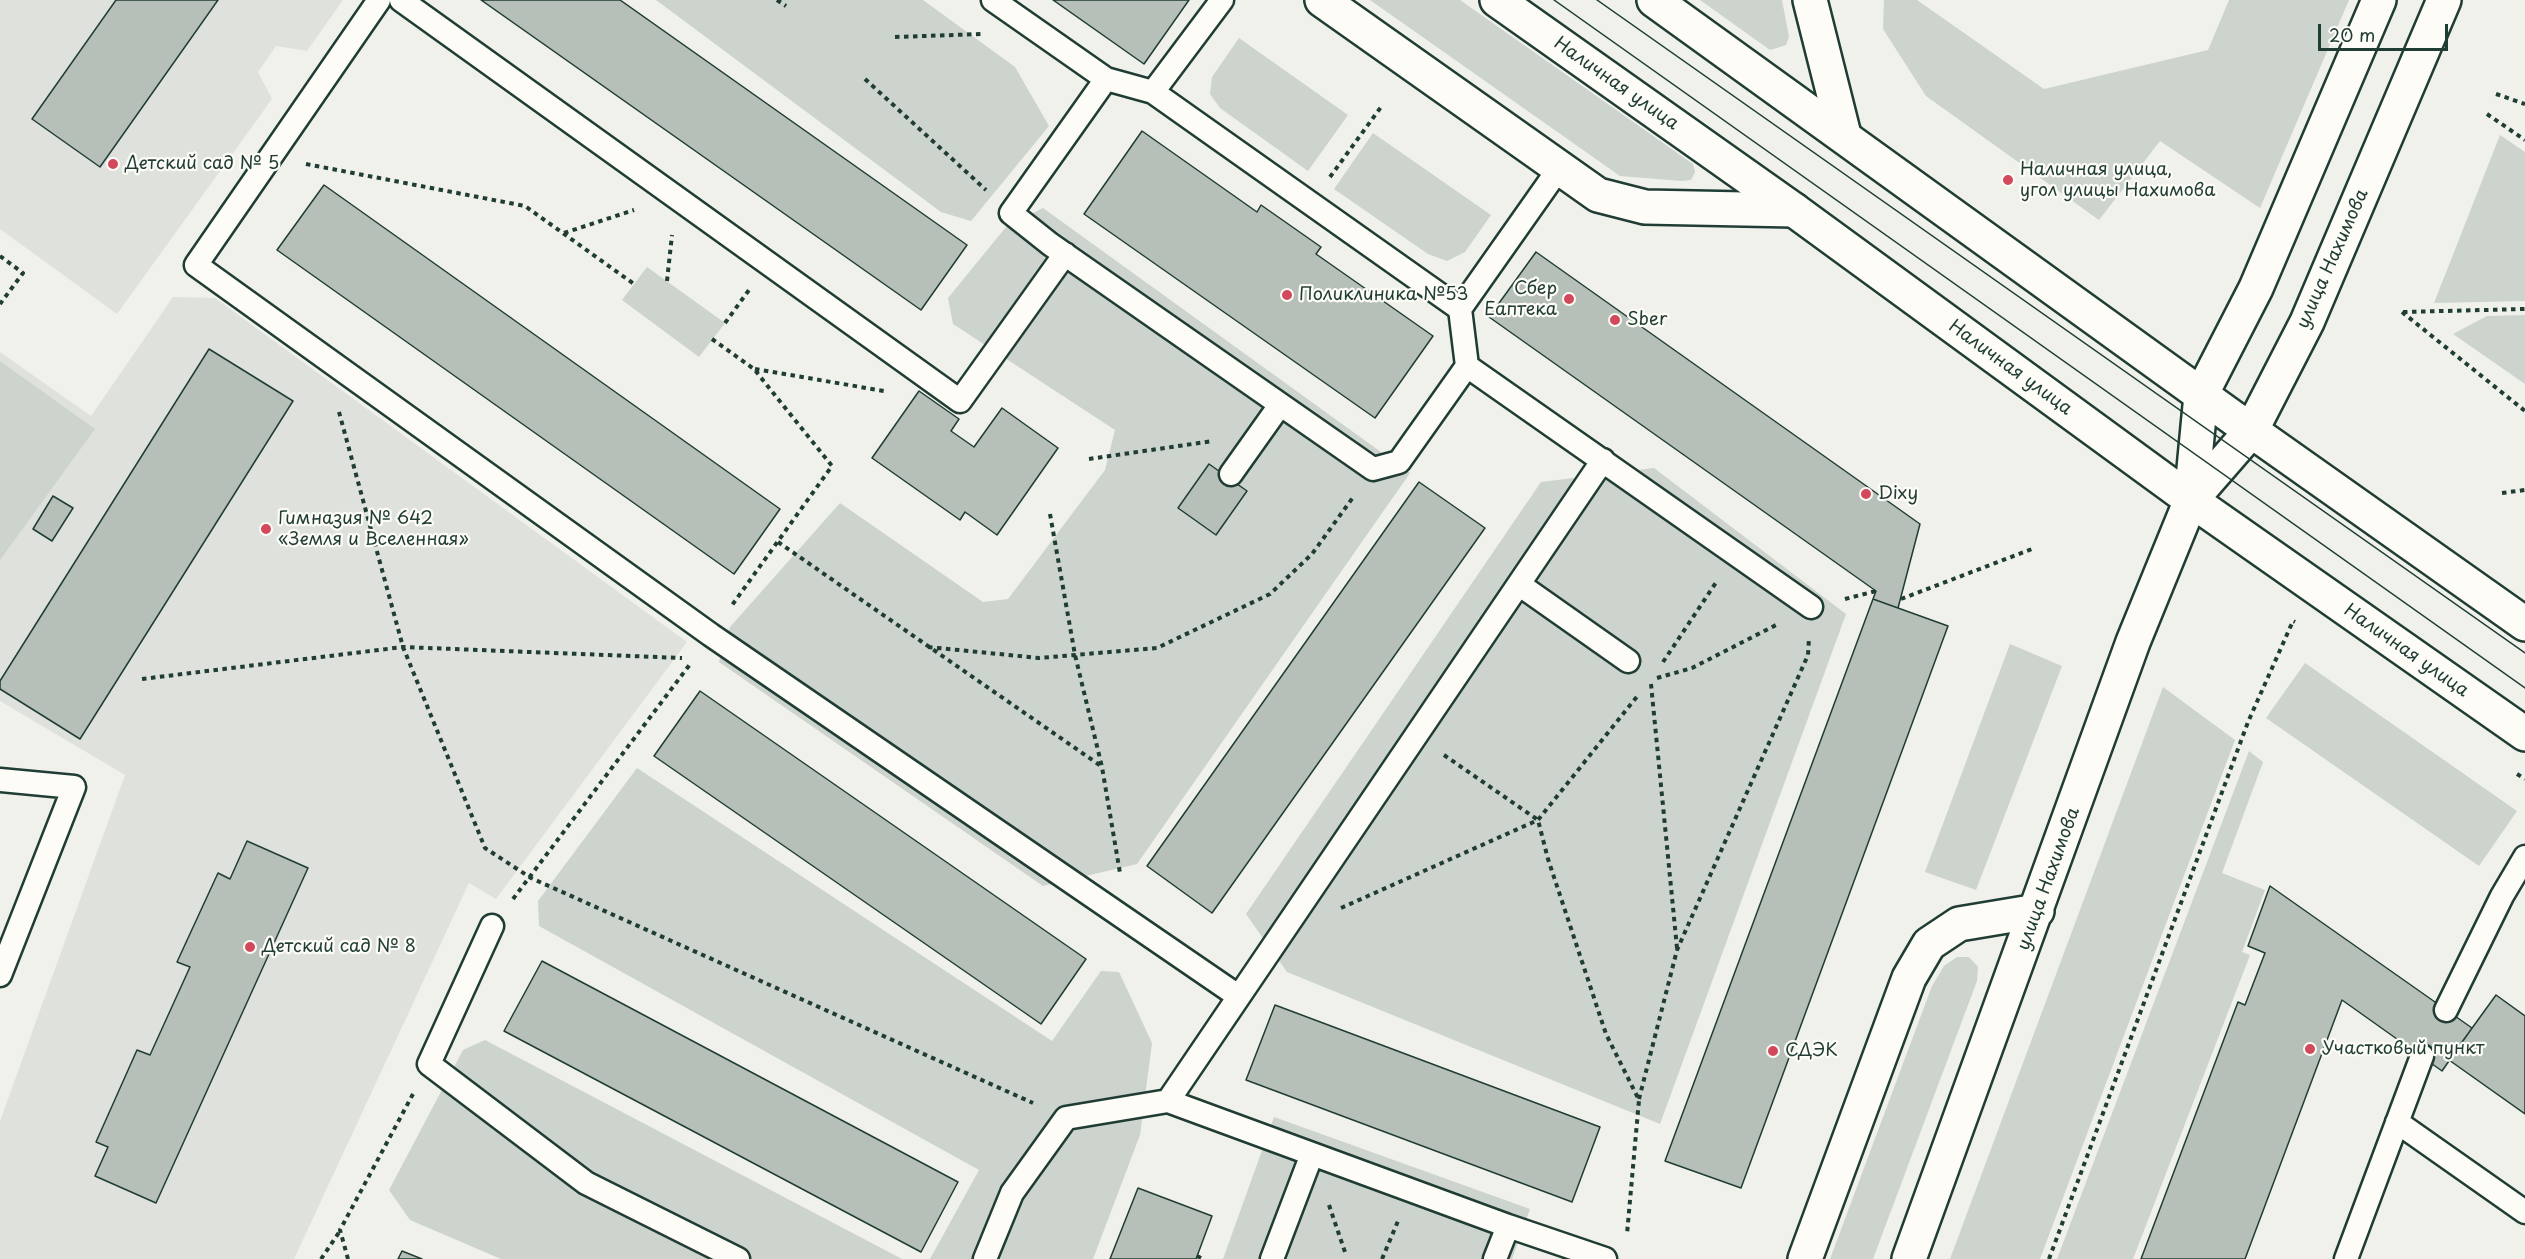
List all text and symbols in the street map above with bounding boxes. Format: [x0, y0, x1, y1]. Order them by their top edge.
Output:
scale bar [2321, 12, 2452, 50]
text: 20 m [2329, 21, 2375, 48]
street label: Наличная улица [1549, 33, 1683, 135]
place label: Детский сад № 5 [125, 153, 279, 175]
marker: Детский сад № 5 [106, 157, 120, 171]
place label: Наличная улица, угол улицы Нахимова [2020, 159, 2215, 201]
marker: Наличная улица, угол улицы Нахимова [2001, 173, 2015, 187]
street label: улица Нахимова [2293, 186, 2373, 332]
place label: Сбер Еаптека [1484, 278, 1557, 320]
place label: Поликлиника №53 [1299, 284, 1468, 306]
marker: Поликлиника №53 [1280, 288, 1294, 302]
marker: Сбер Еаптека [1562, 292, 1576, 306]
place label: Sber [1627, 309, 1667, 331]
marker: Sber [1608, 313, 1622, 327]
street label: Наличная улица [1944, 316, 2076, 420]
place label: Dixy [1878, 483, 1918, 505]
marker: Dixy [1859, 487, 1873, 501]
place label: Гимназия № 642 «Земля и Вселенная» [278, 508, 469, 550]
marker: Гимназия № 642 «Земля и Вселенная» [259, 522, 273, 536]
street label: Наличная улица [2339, 600, 2473, 702]
street label: улица Нахимова [2013, 805, 2085, 953]
place label: Детский сад № 8 [262, 936, 416, 958]
marker: Детский сад № 8 [243, 940, 257, 954]
place label: Участковый пункт [2322, 1038, 2485, 1060]
place label: СДЭК [1785, 1040, 1838, 1062]
marker: Участковый пункт [2303, 1042, 2317, 1056]
marker: СДЭК [1766, 1044, 1780, 1058]

